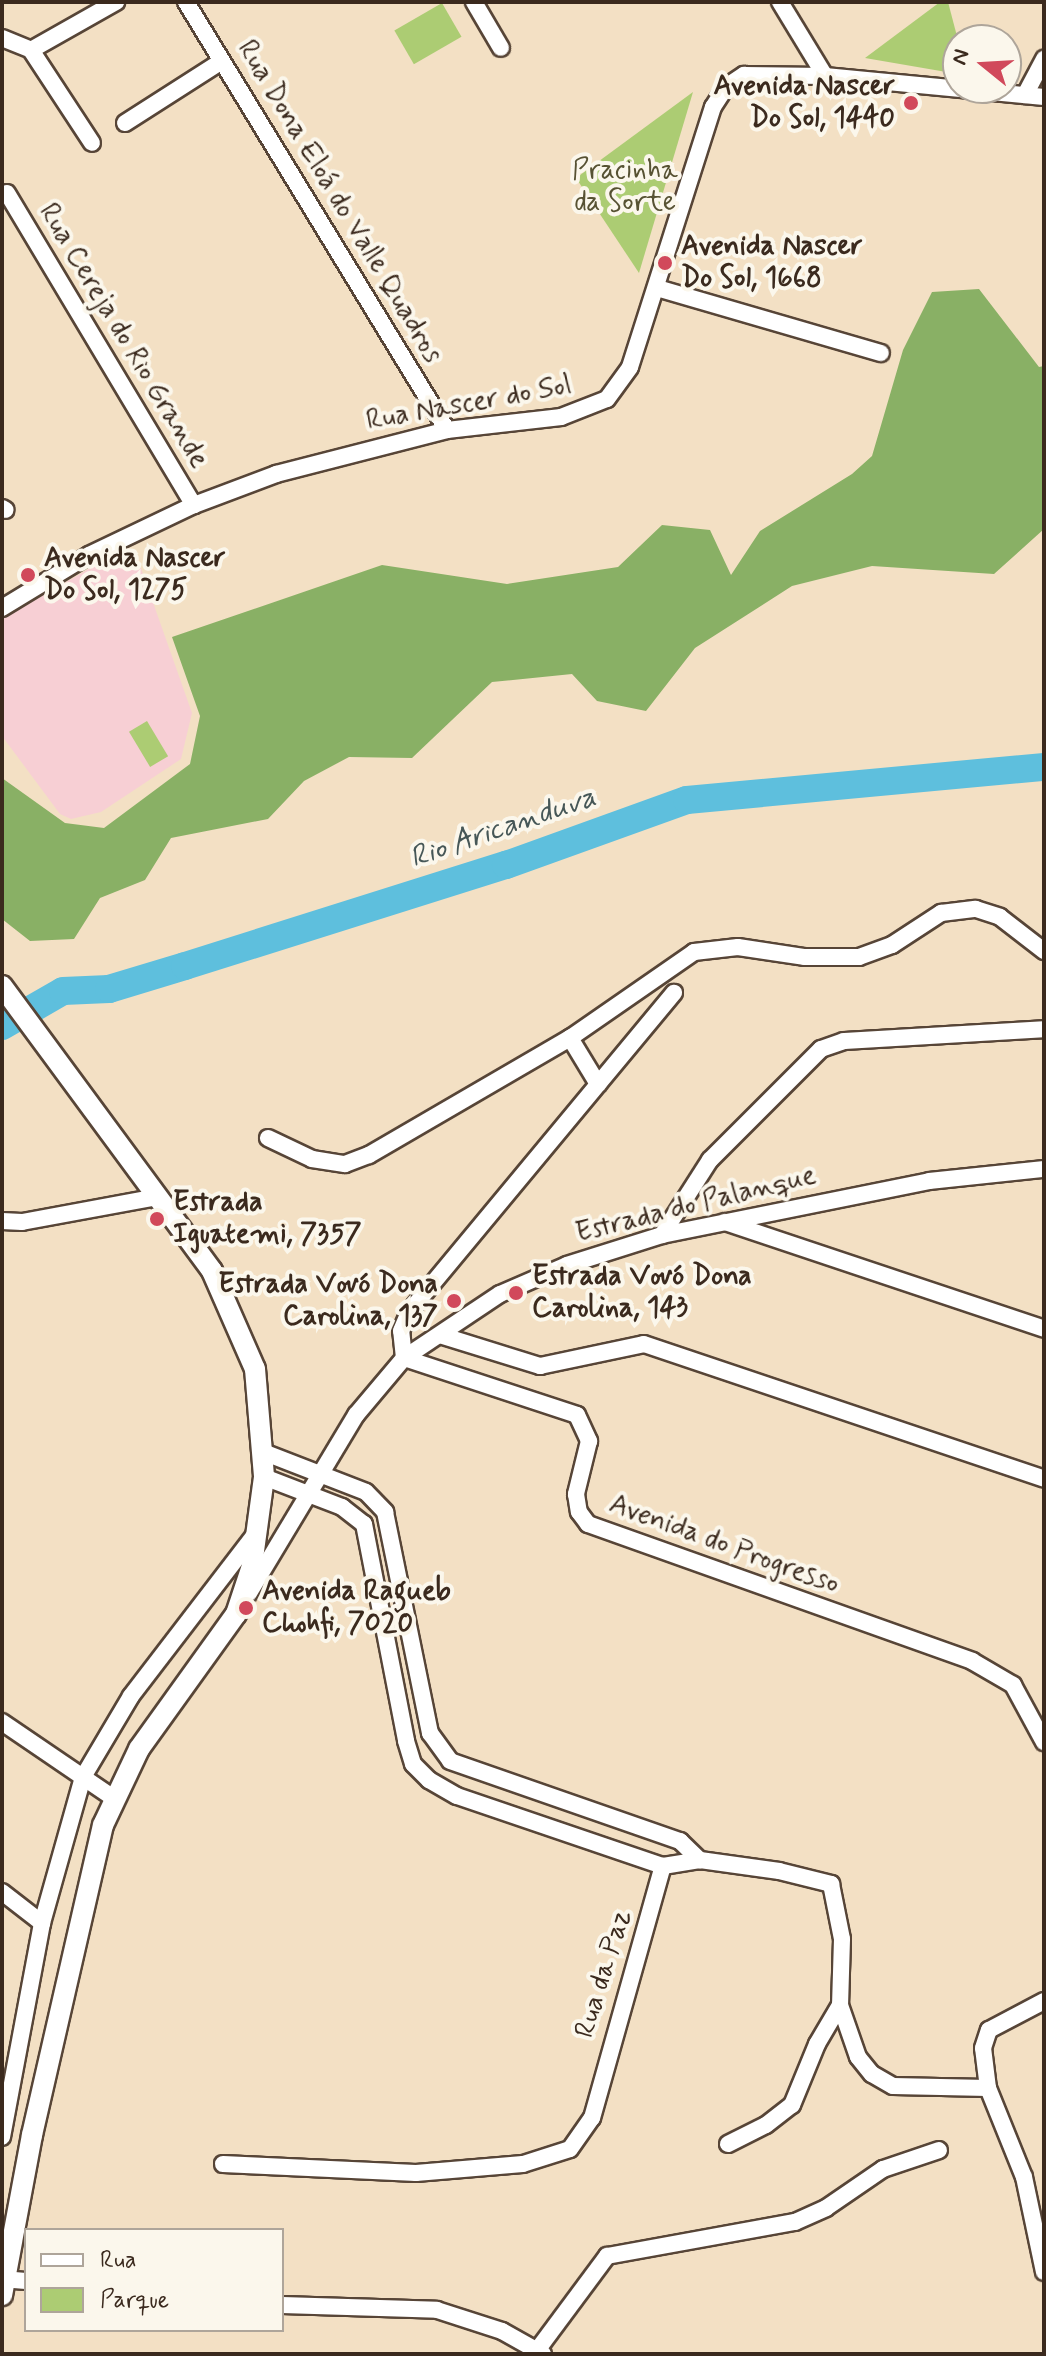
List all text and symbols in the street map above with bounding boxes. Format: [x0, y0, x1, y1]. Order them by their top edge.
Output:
north arrow [942, 24, 1022, 104]
street label: Rua Dona Eloá do Valle Quadros [230, 36, 448, 368]
text: N [945, 46, 977, 68]
place label: Avenida Nascer Do Sol, 1440 [712, 70, 895, 136]
marker: Avenida Nascer Do Sol, 1440 [902, 94, 920, 112]
park label: Pracinha da Sorte [572, 154, 678, 220]
street label: Rua Cereja do Rio Grande [30, 196, 216, 476]
place label: Avenida Nascer Do Sol, 1668 [681, 230, 864, 296]
marker: Avenida Nascer Do Sol, 1668 [656, 254, 674, 272]
street label: Rua Nascer do Sol [365, 370, 573, 438]
place label: Avenida Nascer Do Sol, 1275 [44, 542, 227, 608]
marker: Avenida Nascer Do Sol, 1275 [19, 566, 37, 584]
water label: Rio Aricanduva [405, 779, 601, 877]
street label: Estrada do Palanque [573, 1159, 819, 1251]
place label: Estrada Iguatemi, 7357 [173, 1186, 361, 1252]
marker: Estrada Iguatemi, 7357 [148, 1210, 166, 1228]
place label: Estrada Vovó Dona Carolina, 143 [532, 1260, 749, 1326]
place label: Estrada Vovó Dona Carolina, 137 [221, 1268, 438, 1334]
marker: Estrada Vovó Dona Carolina, 143 [507, 1284, 525, 1302]
marker: Estrada Vovó Dona Carolina, 137 [445, 1292, 463, 1310]
street label: Avenida do Progresso [604, 1488, 844, 1602]
place label: Avenida Ragueb Chohfi, 7020 [262, 1575, 445, 1641]
marker: Avenida Ragueb Chohfi, 7020 [237, 1599, 255, 1617]
street label: Rua da Paz [569, 1907, 639, 2041]
legend [24, 2228, 284, 2332]
text: Rua [100, 2245, 137, 2276]
text: Parque [100, 2285, 169, 2316]

